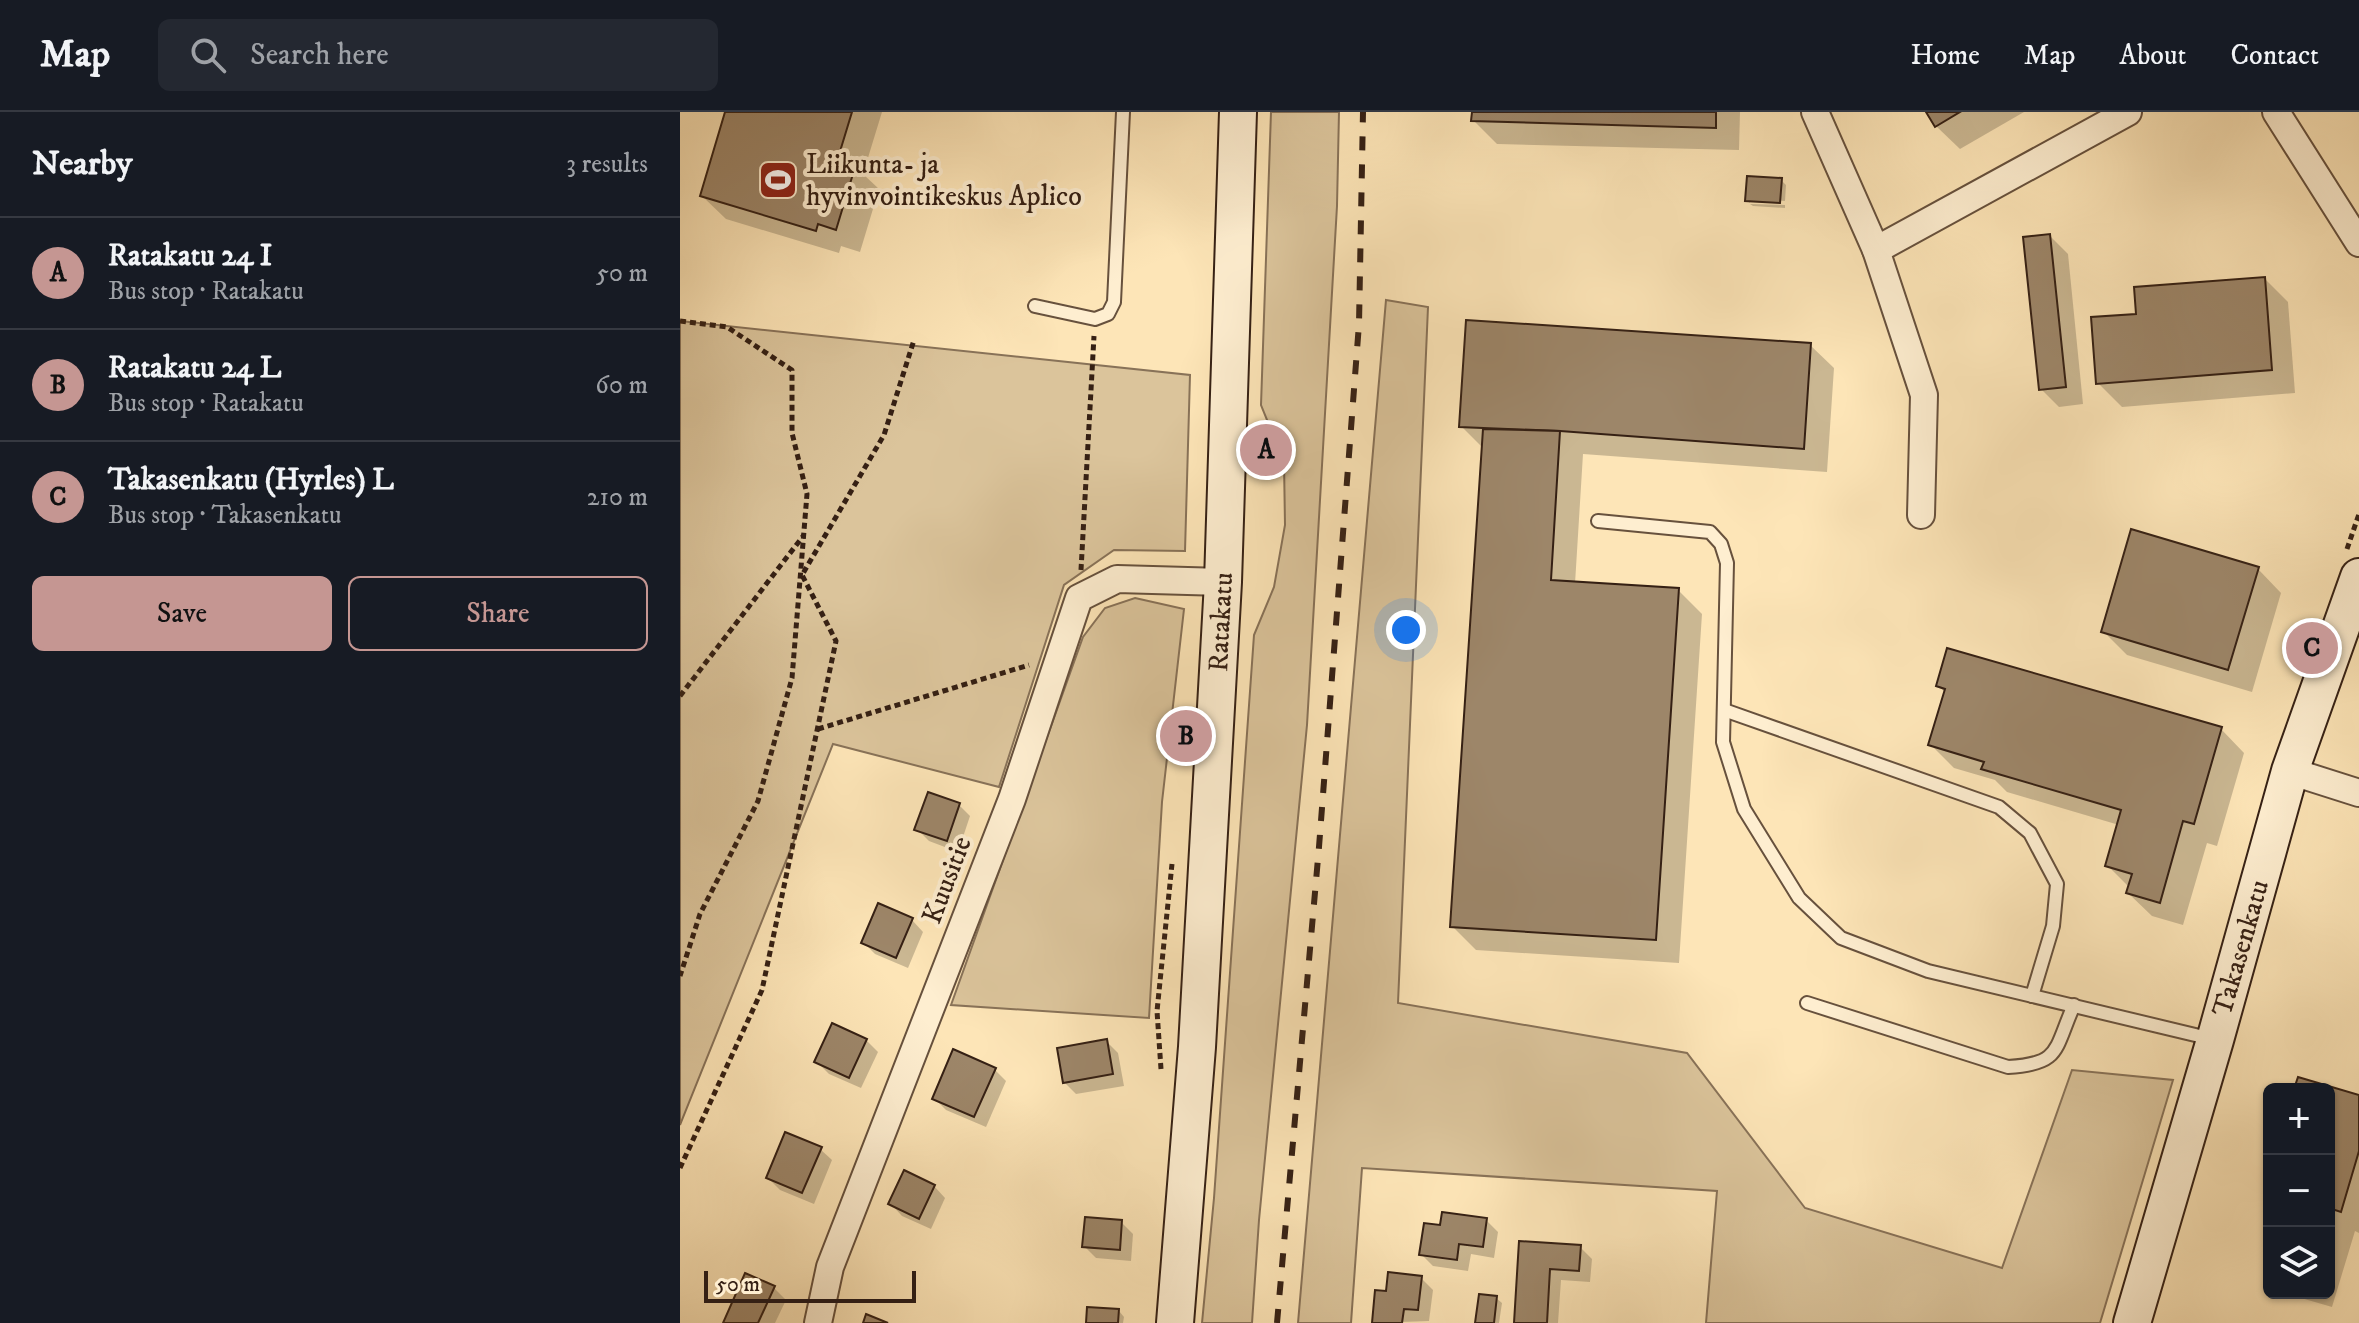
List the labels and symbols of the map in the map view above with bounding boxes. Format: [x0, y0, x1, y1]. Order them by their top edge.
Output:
place label: Liikunta- ja hyvinvointikeskus Aplico [806, 147, 1082, 214]
sports icon: Liikunta- ja hyvinvointikeskus Aplico [757, 159, 799, 201]
pin: A [1240, 420, 1292, 480]
street label: Ratakatu [1201, 571, 1241, 673]
your location [1386, 610, 1426, 650]
pin: C [2286, 618, 2338, 678]
pin: B [1160, 706, 1212, 766]
street label: Kuusitie [914, 831, 980, 929]
street label: Takasenkatu [2205, 876, 2277, 1020]
scale bar [704, 1267, 916, 1303]

